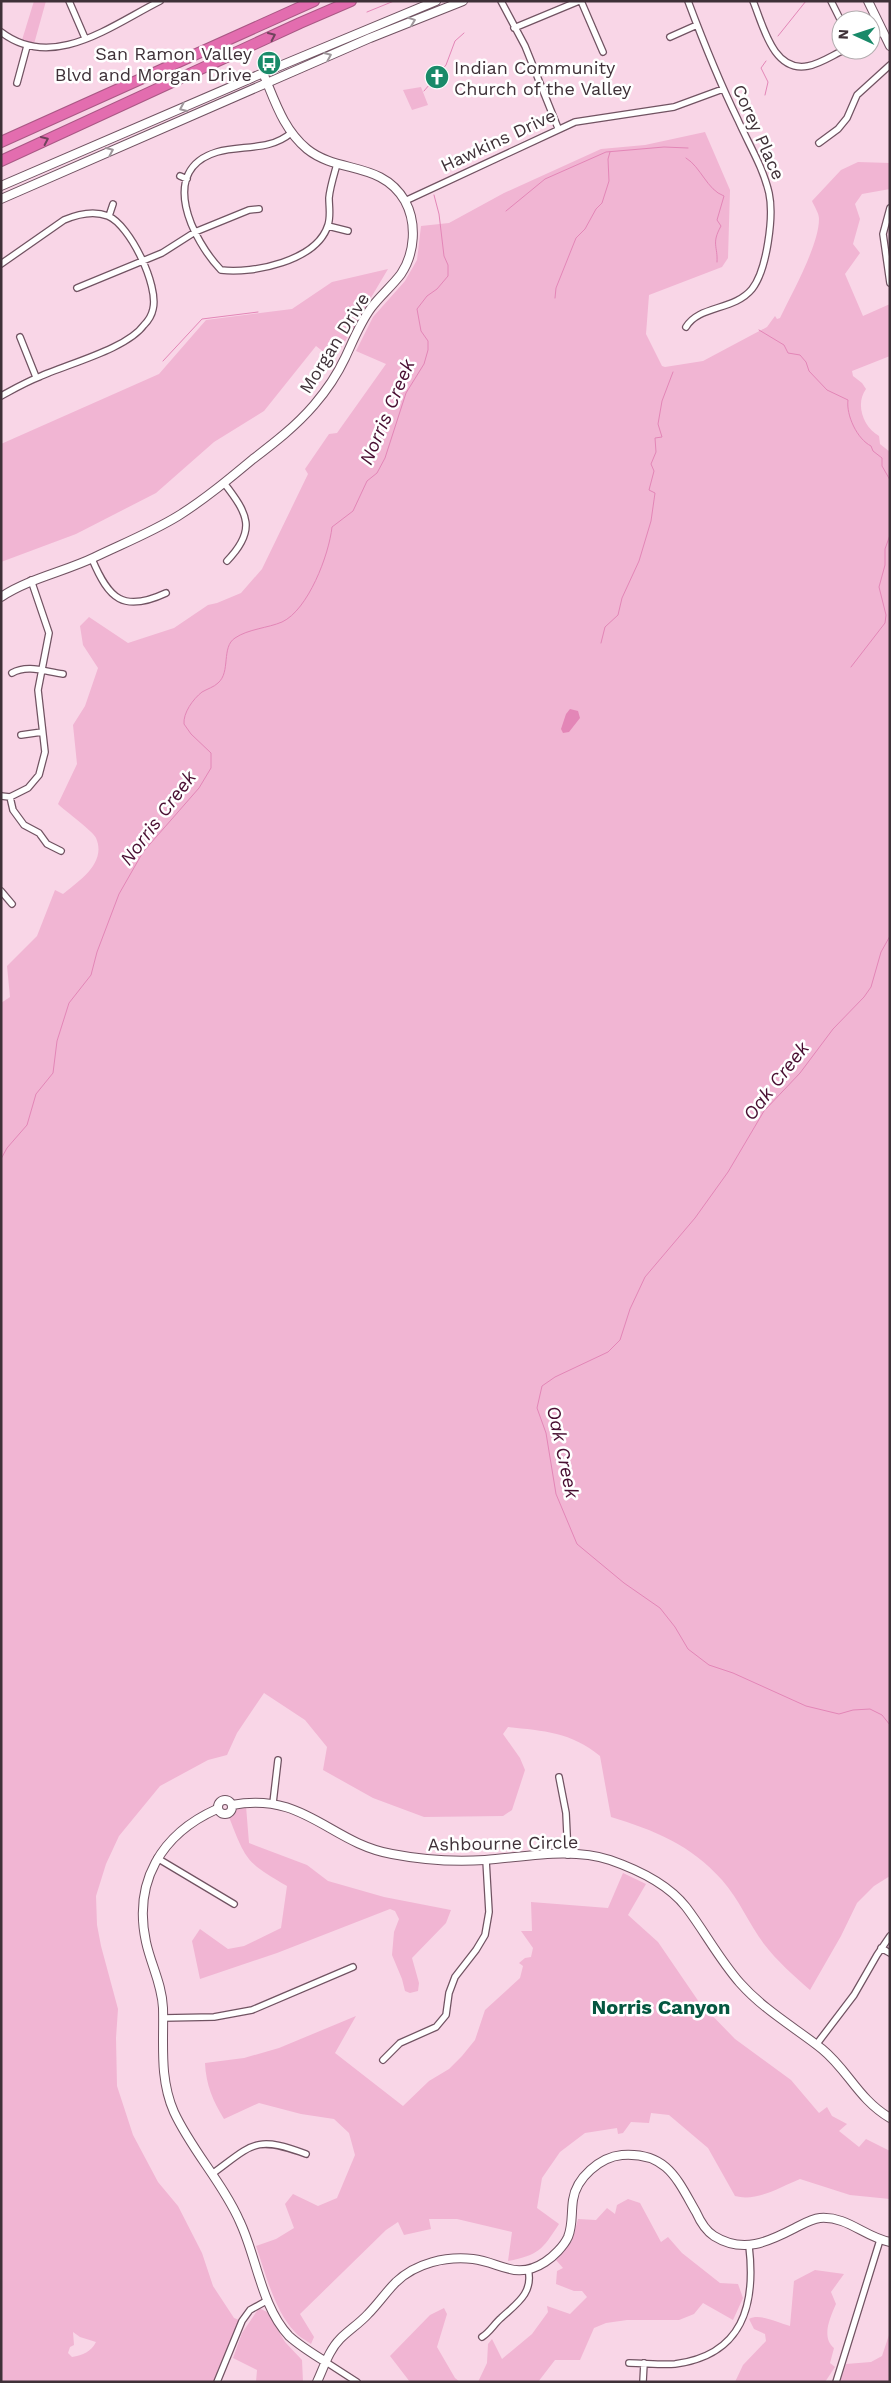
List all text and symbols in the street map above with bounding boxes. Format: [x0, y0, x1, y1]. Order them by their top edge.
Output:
north arrow [831, 10, 881, 60]
one-way arrow [407, 17, 415, 27]
text: N [835, 29, 851, 40]
one-way arrow [267, 31, 276, 42]
place label: San Ramon Valley Blvd and Morgan Drive [55, 43, 253, 85]
bus stop icon: San Ramon Valley Blvd and Morgan Drive [256, 50, 282, 76]
one-way arrow [323, 52, 332, 63]
place label: Indian Community Church of the Valley [454, 57, 632, 99]
church icon: Indian Community Church of the Valley [424, 64, 450, 90]
street label: Corey Place [729, 81, 789, 183]
one-way arrow [179, 101, 188, 112]
street label: Hawkins Drive [437, 104, 559, 176]
one-way arrow [40, 136, 49, 147]
one-way arrow [105, 146, 114, 157]
street label: Morgan Drive [295, 289, 373, 397]
water label: Norris Creek [354, 355, 420, 468]
water label: Norris Creek [115, 766, 201, 870]
water label: Oak Creek [738, 1036, 814, 1125]
water label: Oak Creek [542, 1404, 584, 1501]
street label: Ashbourne Circle [427, 1831, 579, 1855]
district label: Norris Canyon [592, 1995, 730, 2019]

